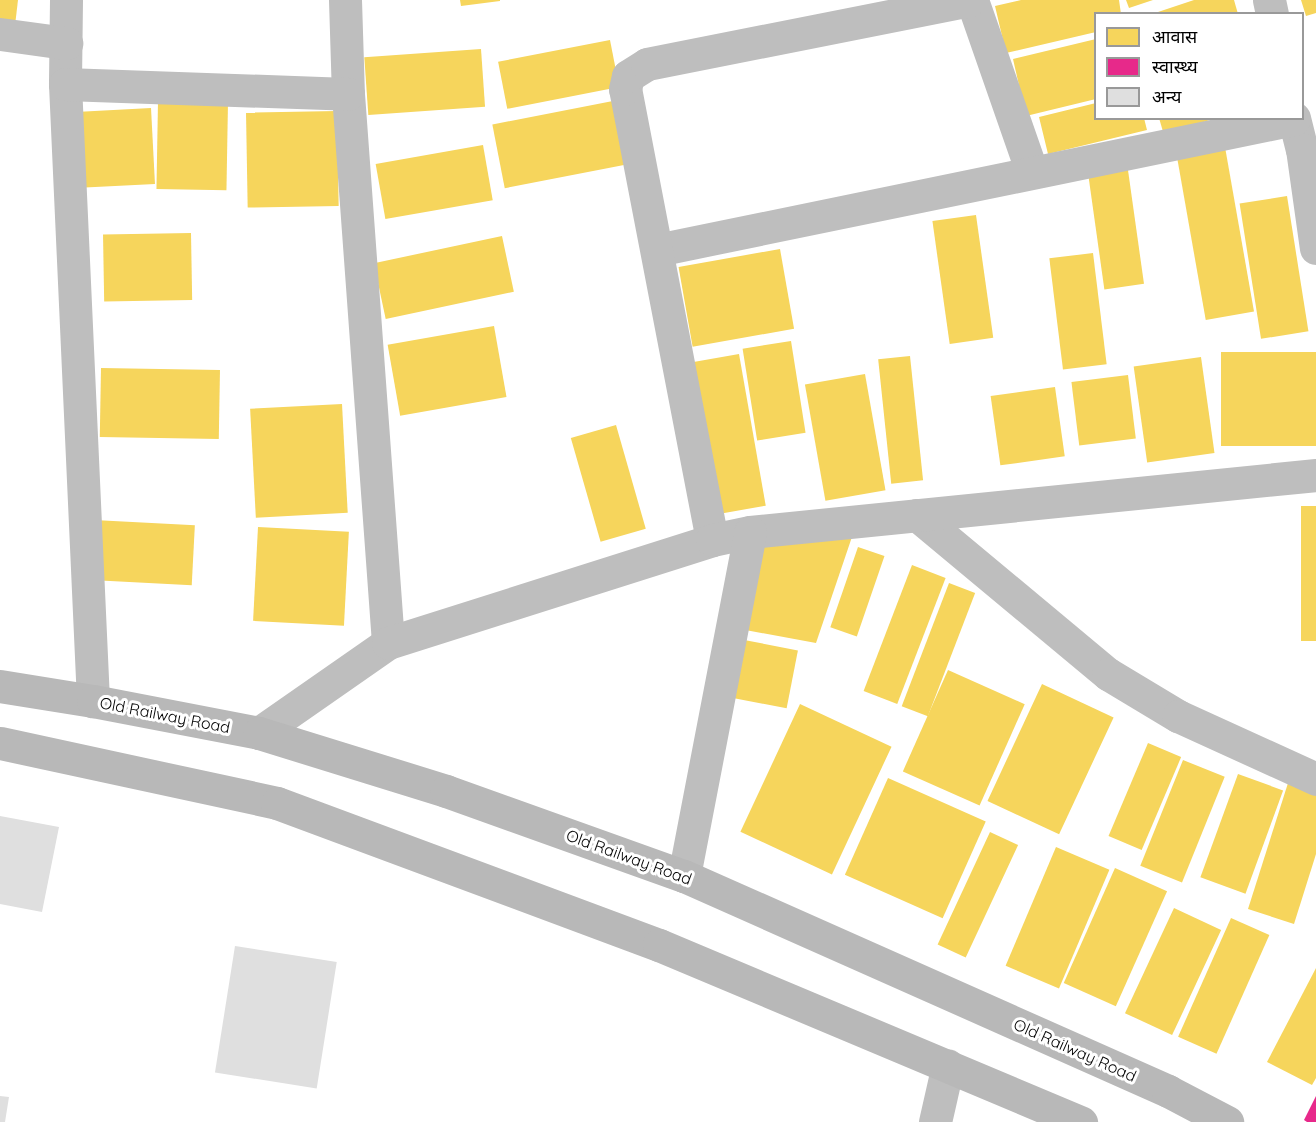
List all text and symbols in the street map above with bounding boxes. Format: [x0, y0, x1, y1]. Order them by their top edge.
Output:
legend [1094, 12, 1304, 120]
text: आवास [1152, 25, 1197, 48]
text: स्वास्थ्य [1152, 55, 1198, 78]
text: अन्य [1152, 85, 1182, 108]
street label: Old Railway Road [98, 693, 232, 737]
street label: Old Railway Road [564, 825, 694, 889]
street label: Old Railway Road [1011, 1014, 1139, 1086]

